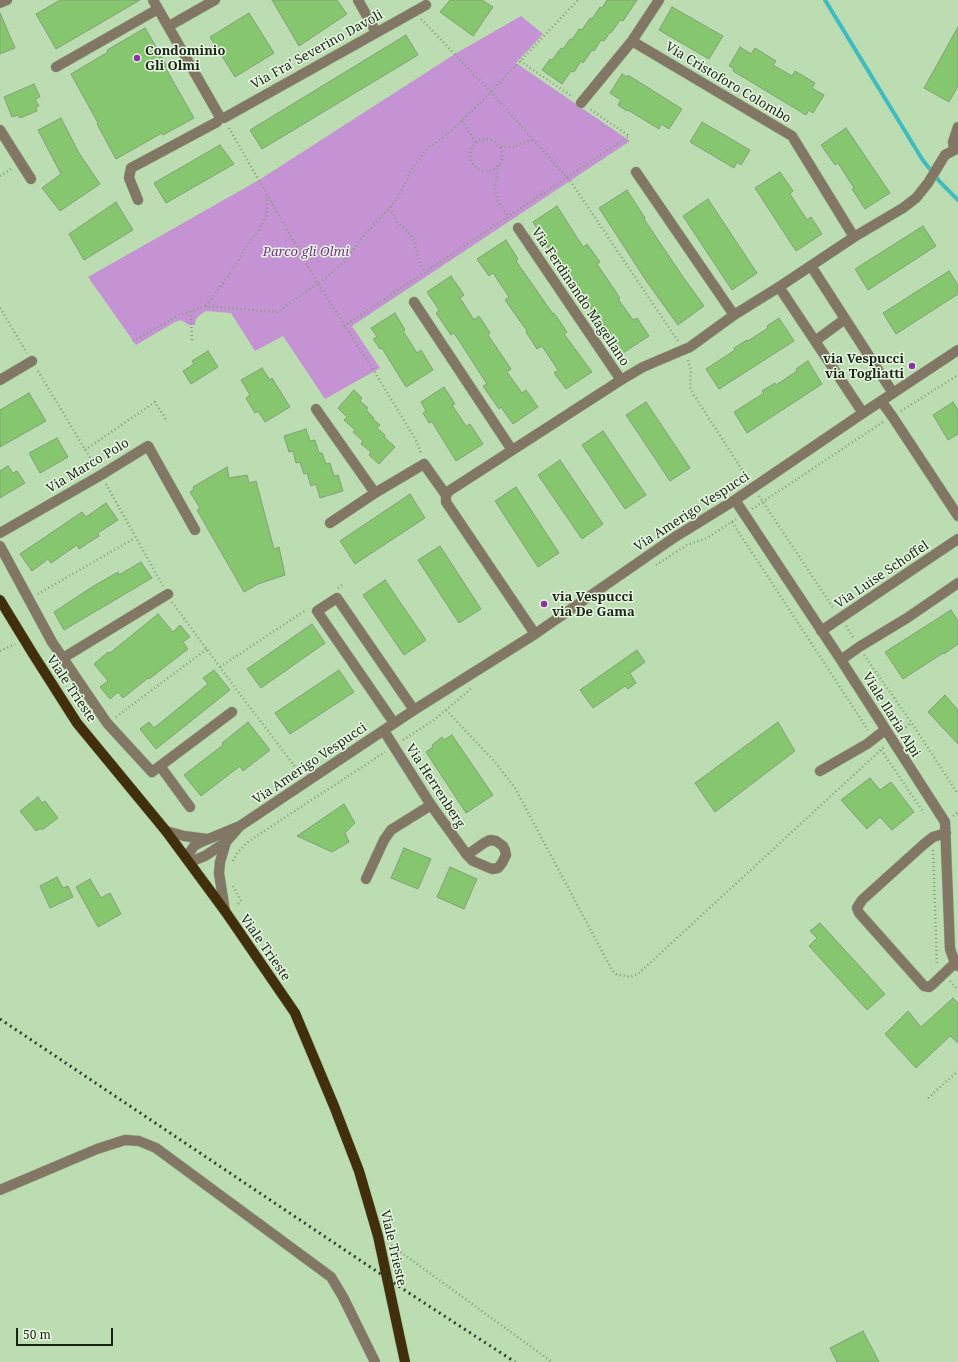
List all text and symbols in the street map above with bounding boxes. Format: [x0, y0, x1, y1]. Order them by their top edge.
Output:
street label: Via Fra' Severino Davoli [248, 7, 386, 93]
street label: Via Cristoforo Colombo [662, 39, 794, 127]
place label: Condominio Gli Olmi [145, 43, 225, 74]
marker: Condominio Gli Olmi [132, 53, 142, 63]
street label: Via Ferdinando Magellano [528, 225, 632, 369]
park label: Parco gli Olmi [263, 244, 349, 260]
place label: via Vespucci via Togliatti [823, 351, 904, 382]
marker: via Vespucci via Togliatti [907, 361, 917, 371]
street label: Via Marco Polo [44, 435, 132, 497]
street label: Via Amerigo Vespucci [631, 469, 753, 555]
street label: Via Luise Schoffel [832, 538, 932, 612]
place label: via Vespucci via De Gama [552, 589, 635, 620]
marker: via Vespucci via De Gama [539, 599, 549, 609]
street label: Viale Trieste [43, 653, 99, 725]
street label: Viale Ilaria Alpi [859, 670, 923, 760]
street label: Via Amerigo Vespucci [250, 720, 370, 808]
street label: Via Herrenberg [402, 741, 468, 831]
street label: Viale Trieste [236, 912, 294, 984]
street label: Viale Trieste [377, 1209, 409, 1287]
scale bar [18, 1320, 115, 1346]
text: 50 m [23, 1326, 51, 1343]

